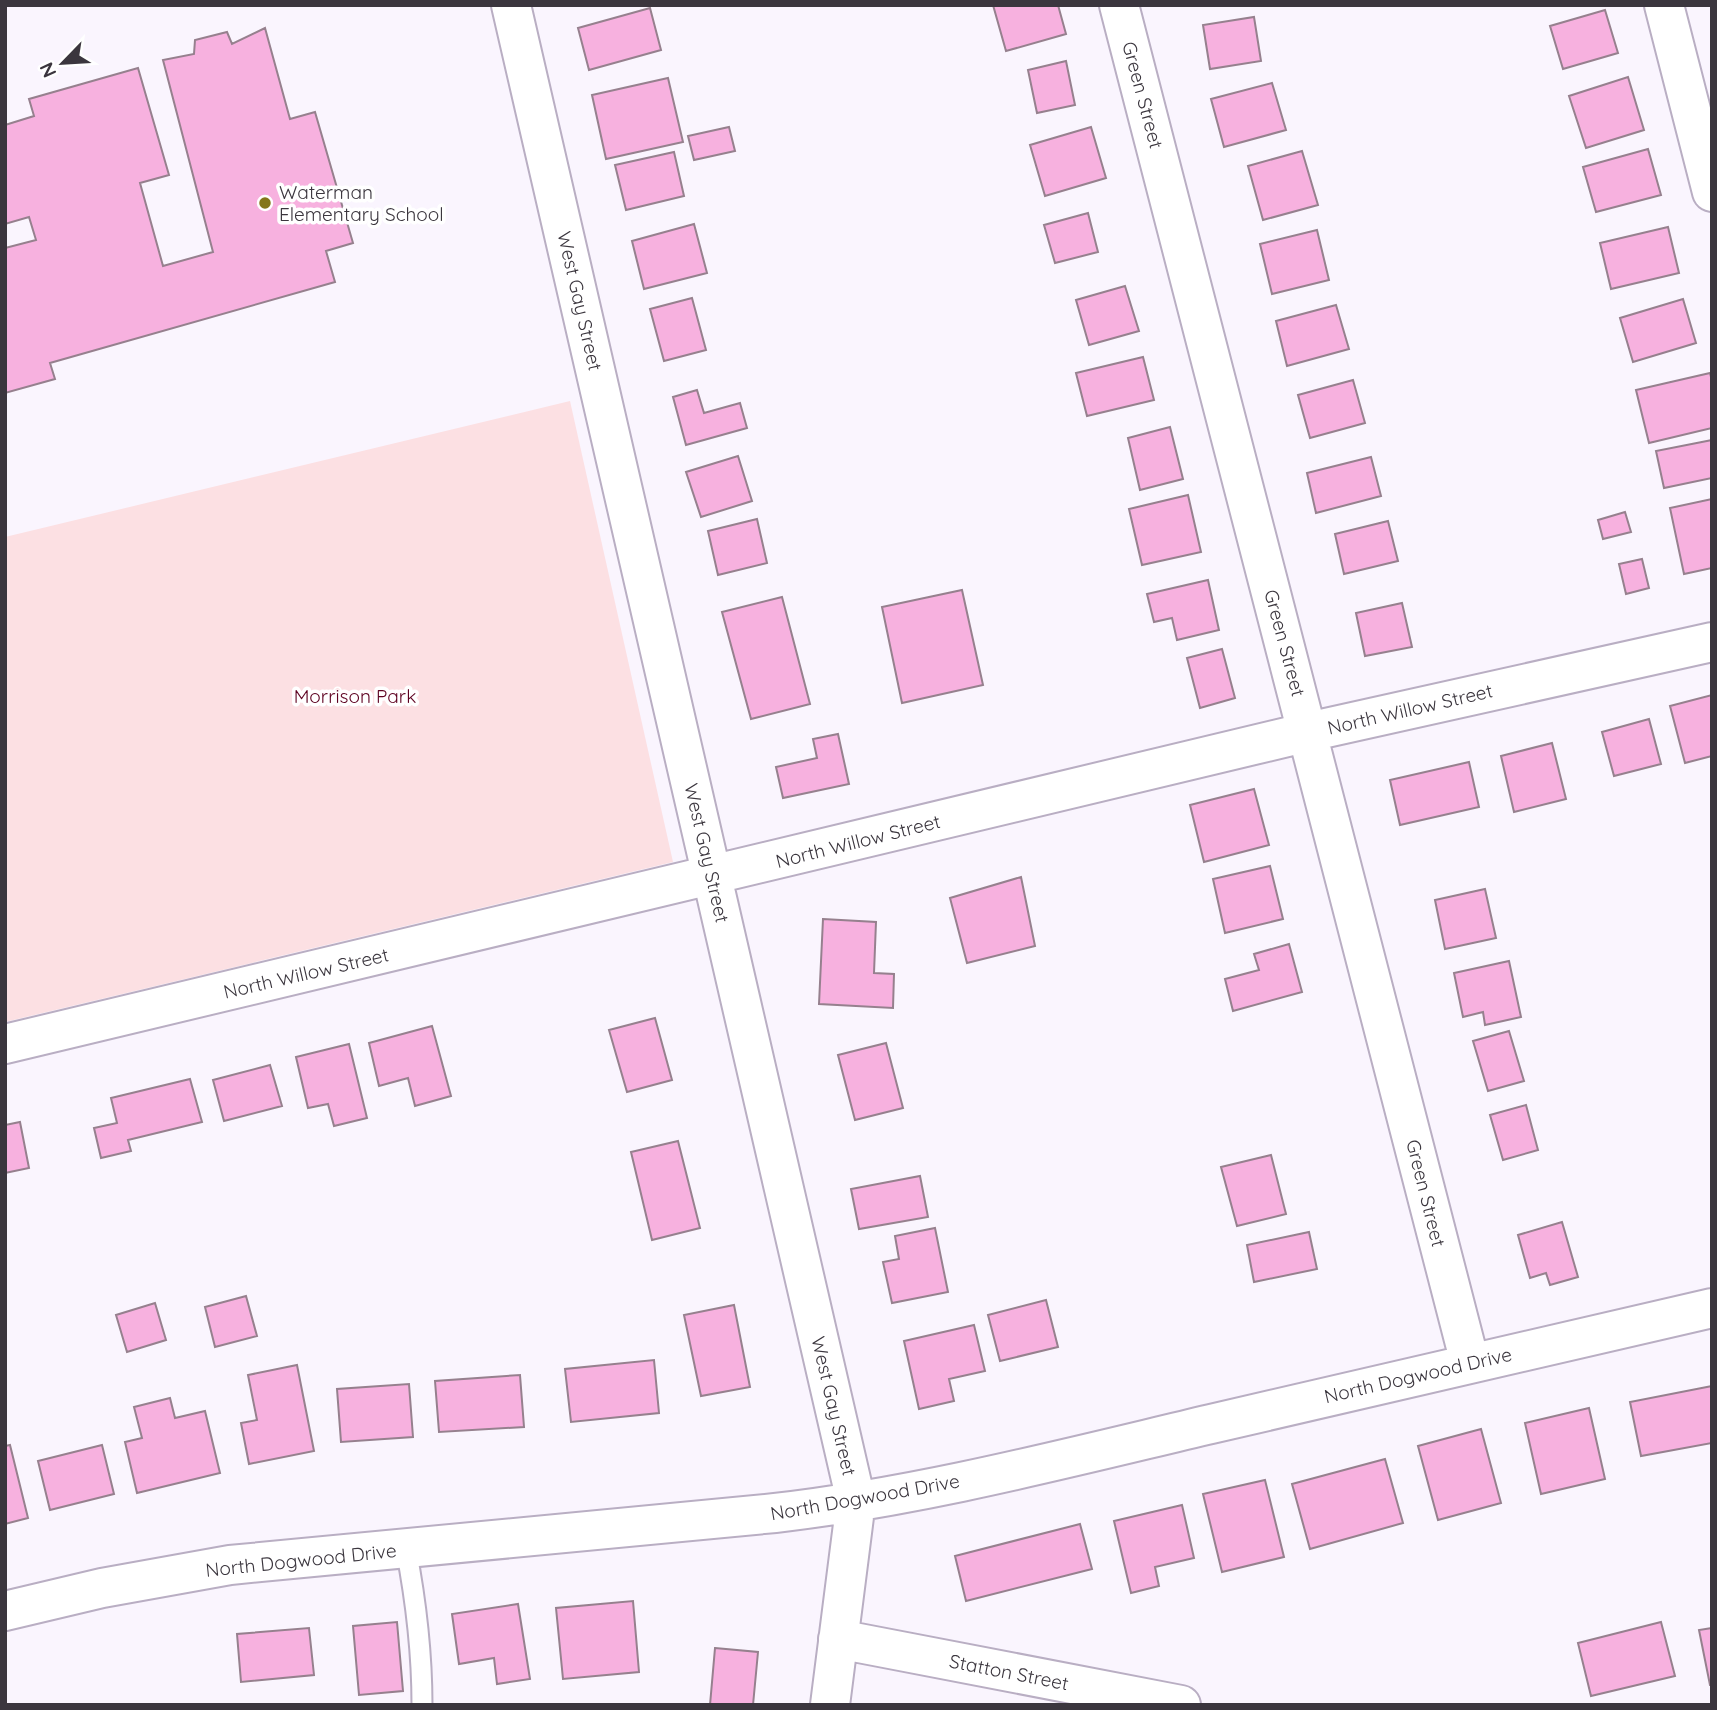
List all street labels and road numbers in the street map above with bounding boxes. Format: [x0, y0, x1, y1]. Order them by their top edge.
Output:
street label: Green Street [1117, 39, 1169, 151]
street label: West Gay Street [552, 229, 608, 373]
street label: Green Street [1259, 587, 1311, 699]
street label: North Willow Street [1325, 678, 1495, 740]
street label: West Gay Street [679, 781, 735, 925]
street label: North Willow Street [773, 809, 943, 873]
street label: North Willow Street [221, 942, 391, 1004]
street label: Green Street [1401, 1137, 1451, 1249]
street label: West Gay Street [806, 1334, 862, 1478]
street label: North Dogwood Drive [1322, 1342, 1514, 1408]
street label: North Dogwood Drive [768, 1469, 962, 1525]
street label: North Dogwood Drive [204, 1538, 398, 1582]
street label: Statton Street [947, 1649, 1071, 1695]

